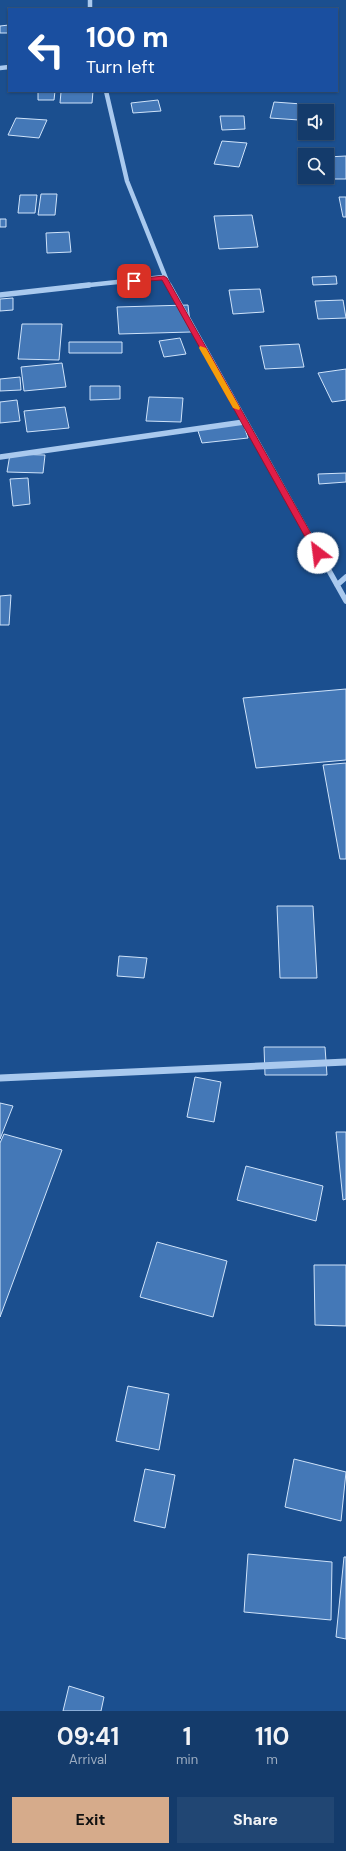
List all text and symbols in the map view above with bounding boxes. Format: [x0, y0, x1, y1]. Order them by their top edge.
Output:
text: 100 m [86, 19, 169, 56]
icon: left [20, 24, 72, 76]
text: Turn left [86, 55, 155, 79]
map controls [298, 104, 334, 184]
button: sound [298, 104, 334, 140]
button: search [298, 148, 334, 184]
pin [117, 264, 151, 298]
icon: arrive [123, 270, 145, 292]
position arrow [297, 532, 339, 574]
text: 09:41 [57, 1721, 119, 1752]
text: 1 [183, 1721, 191, 1752]
text: 110 [255, 1721, 289, 1752]
text: Arrival [69, 1751, 107, 1768]
text: min [176, 1751, 198, 1768]
text: m [266, 1751, 278, 1768]
button: Exit [12, 1797, 169, 1843]
button: Share [177, 1797, 334, 1843]

